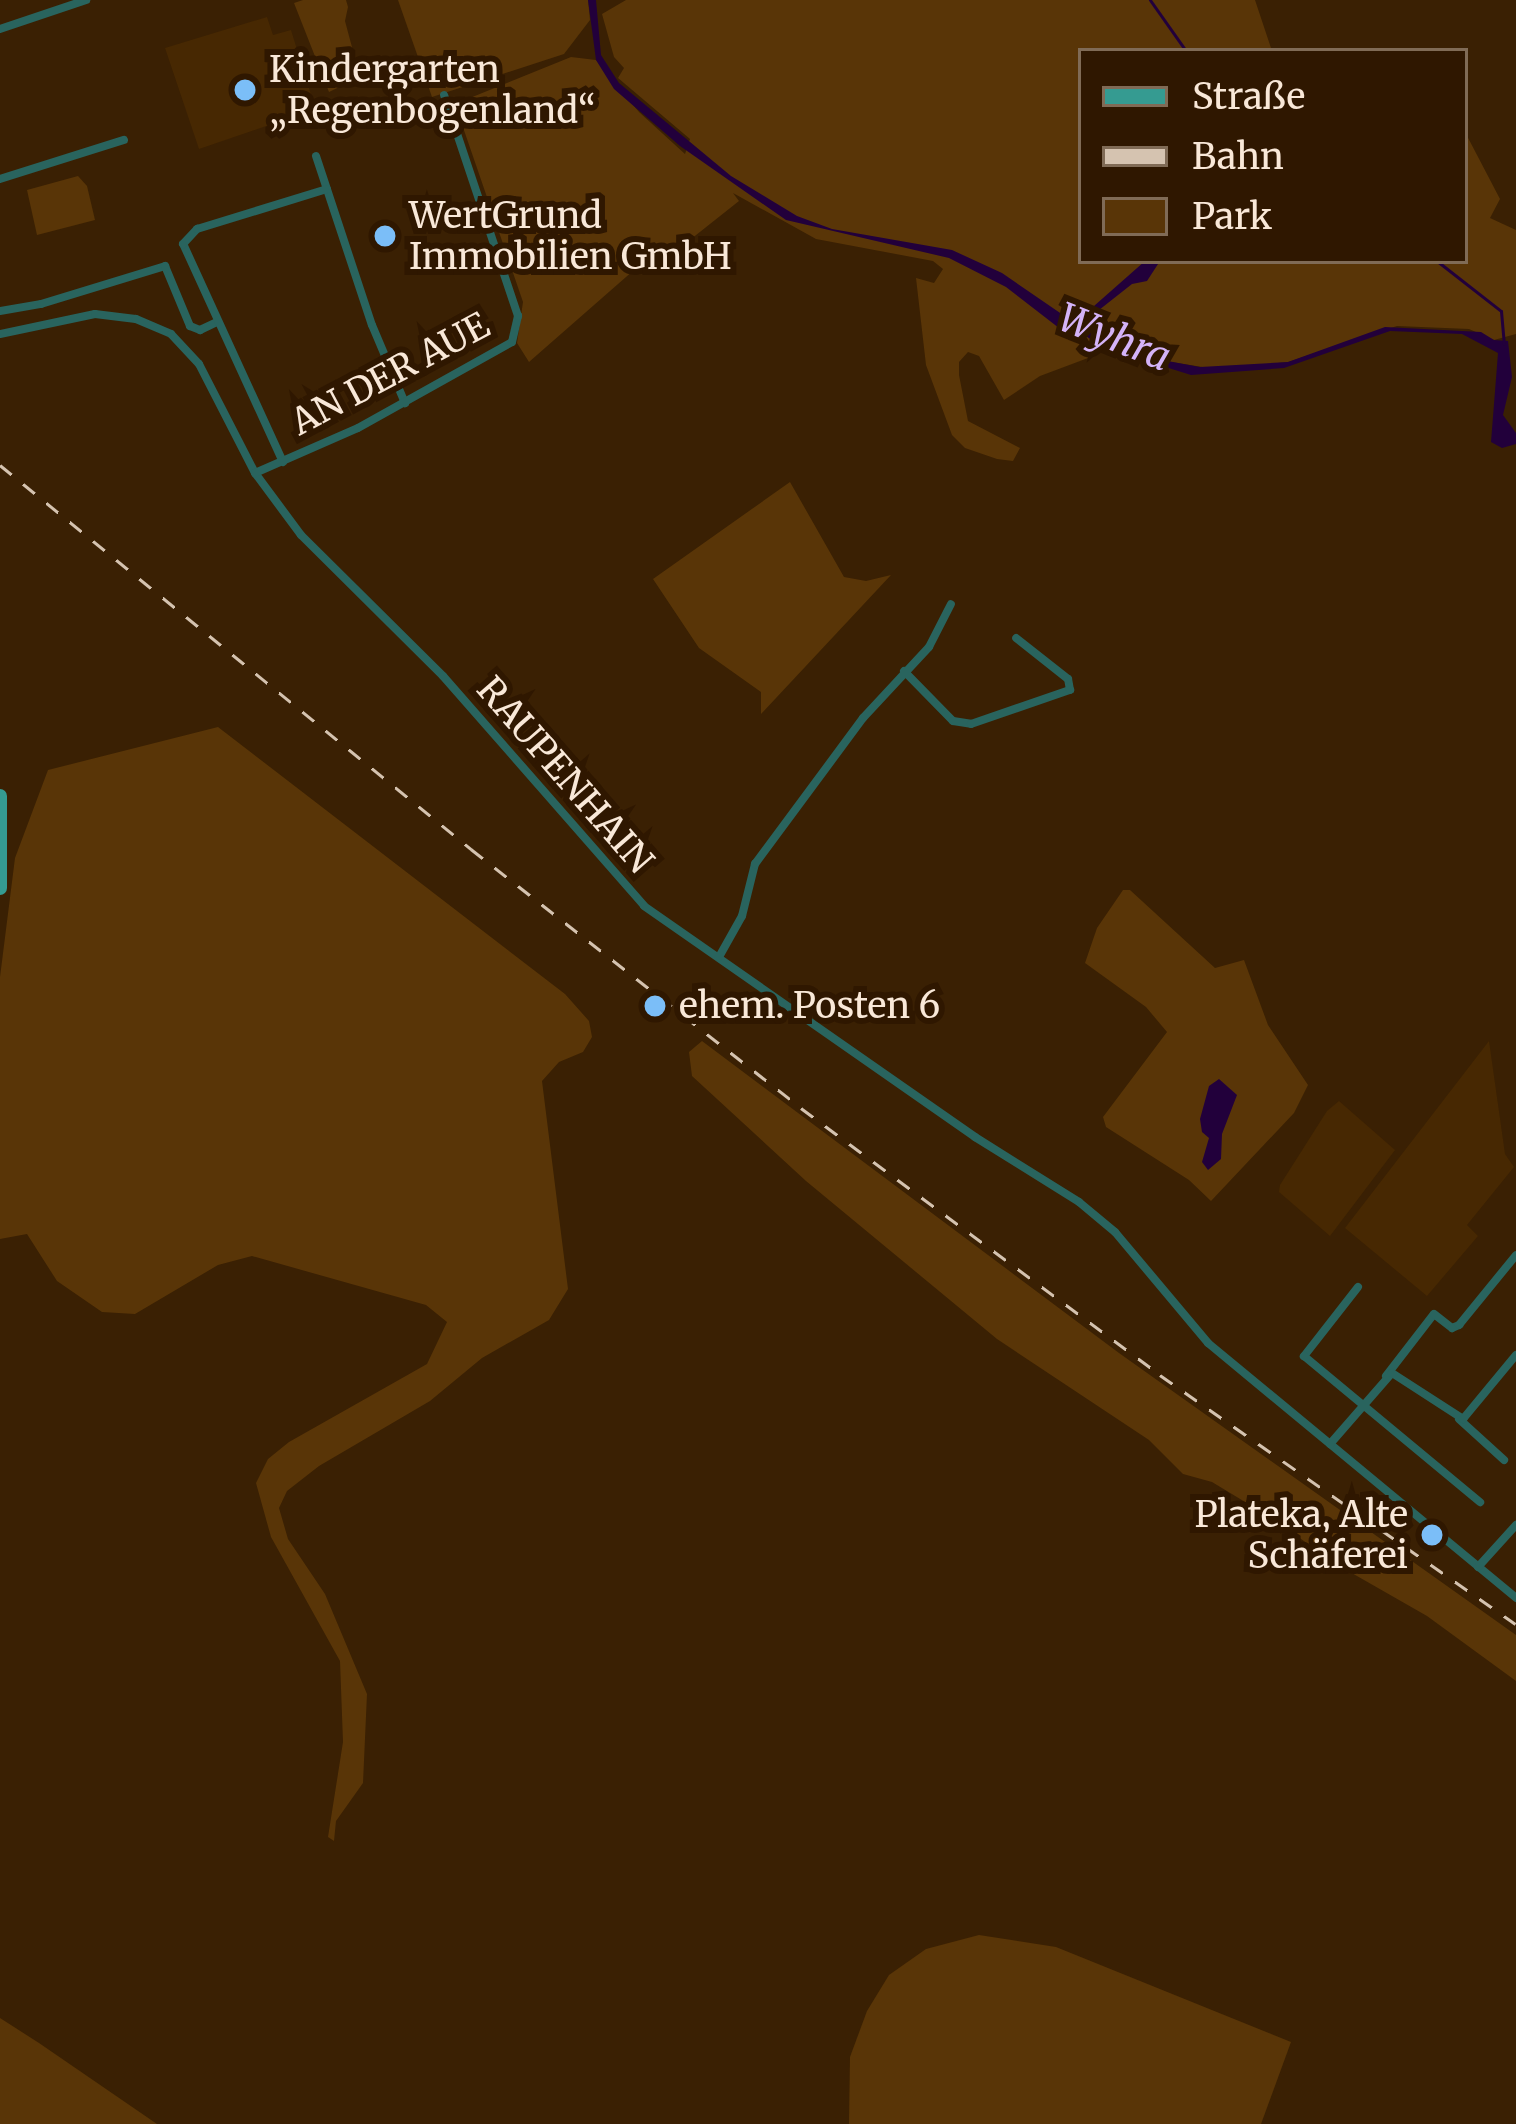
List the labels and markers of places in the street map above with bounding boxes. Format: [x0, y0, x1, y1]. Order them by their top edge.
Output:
place label: Kindergarten „Regenbogenland“ [269, 47, 596, 132]
marker: Kindergarten „Regenbogenland“ [232, 77, 258, 103]
place label: WertGrund Immobilien GmbH [409, 193, 732, 278]
marker: WertGrund Immobilien GmbH [372, 223, 398, 249]
place label: ehem. Posten 6 [679, 984, 940, 1028]
marker: ehem. Posten 6 [642, 993, 668, 1019]
place label: Plateka, Alte Schäferei [1195, 1492, 1408, 1577]
marker: Plateka, Alte Schäferei [1419, 1522, 1445, 1548]

